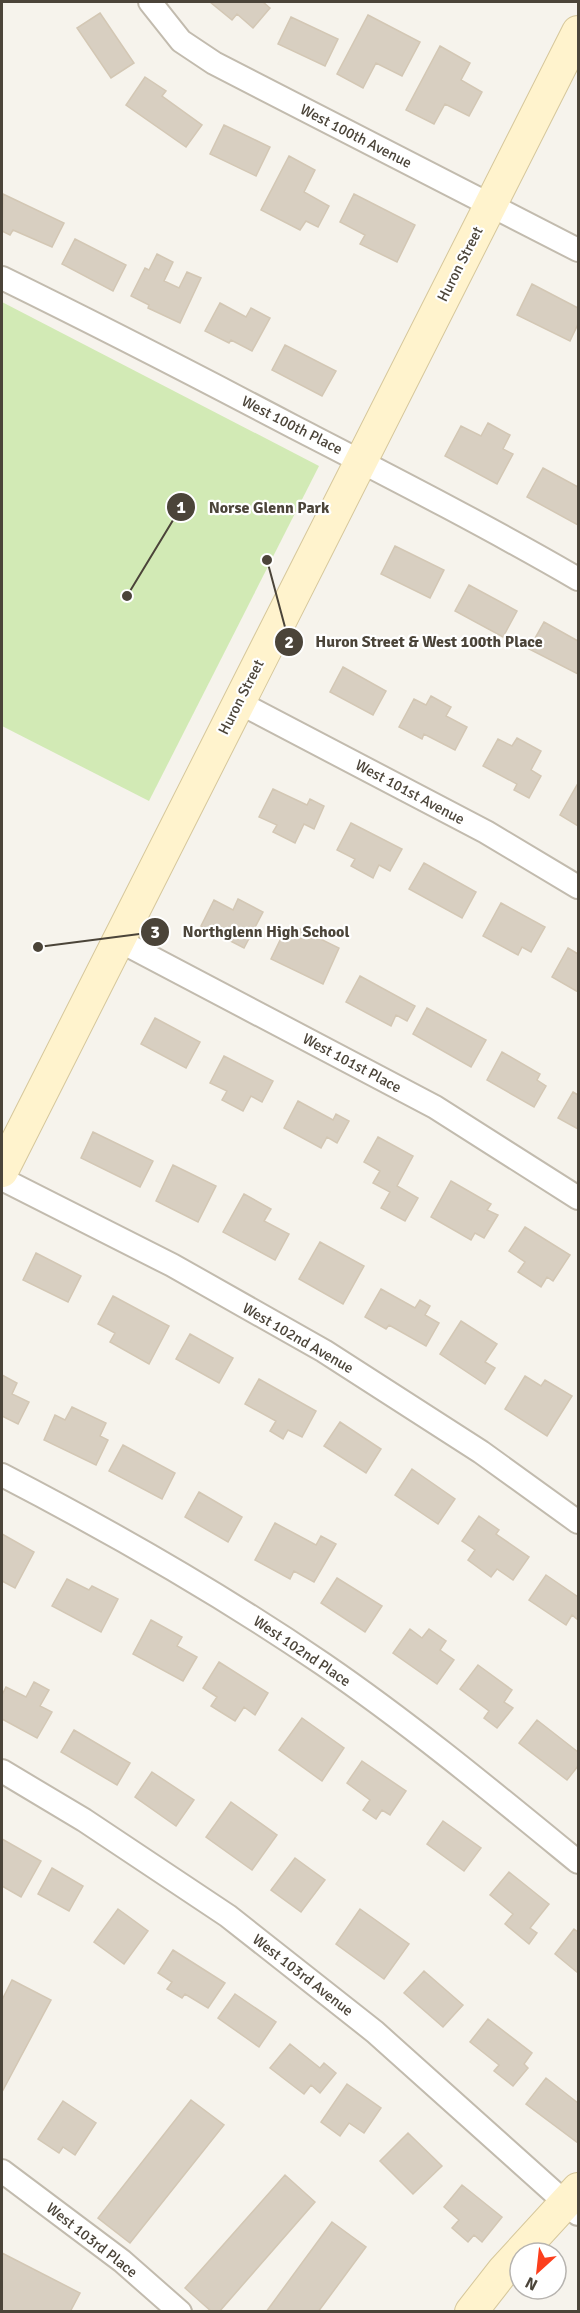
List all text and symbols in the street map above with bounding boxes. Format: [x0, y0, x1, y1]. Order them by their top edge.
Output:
street label: West 100th Avenue [297, 100, 415, 172]
street label: Huron Street [433, 223, 487, 305]
street label: West 100th Place [239, 392, 345, 458]
callout: Norse Glenn Park [166, 490, 341, 524]
text: 1 [176, 496, 186, 518]
text: Norse Glenn Park [209, 498, 330, 518]
callout: Huron Street & West 100th Place [274, 625, 555, 659]
text: 2 [284, 631, 294, 653]
text: Huron Street & West 100th Place [315, 632, 543, 652]
street label: Huron Street [214, 656, 268, 738]
street label: West 101st Avenue [352, 756, 468, 828]
callout: Northglenn High School [140, 915, 361, 949]
text: 3 [150, 921, 160, 943]
text: Northglenn High School [183, 922, 349, 942]
street label: West 101st Place [300, 1029, 404, 1097]
street label: West 102nd Avenue [239, 1299, 357, 1377]
street label: West 102nd Place [250, 1612, 354, 1690]
street label: West 103rd Avenue [249, 1930, 357, 2020]
street label: West 103rd Place [43, 2199, 141, 2281]
north arrow [508, 2241, 568, 2301]
text: N [522, 2272, 541, 2295]

